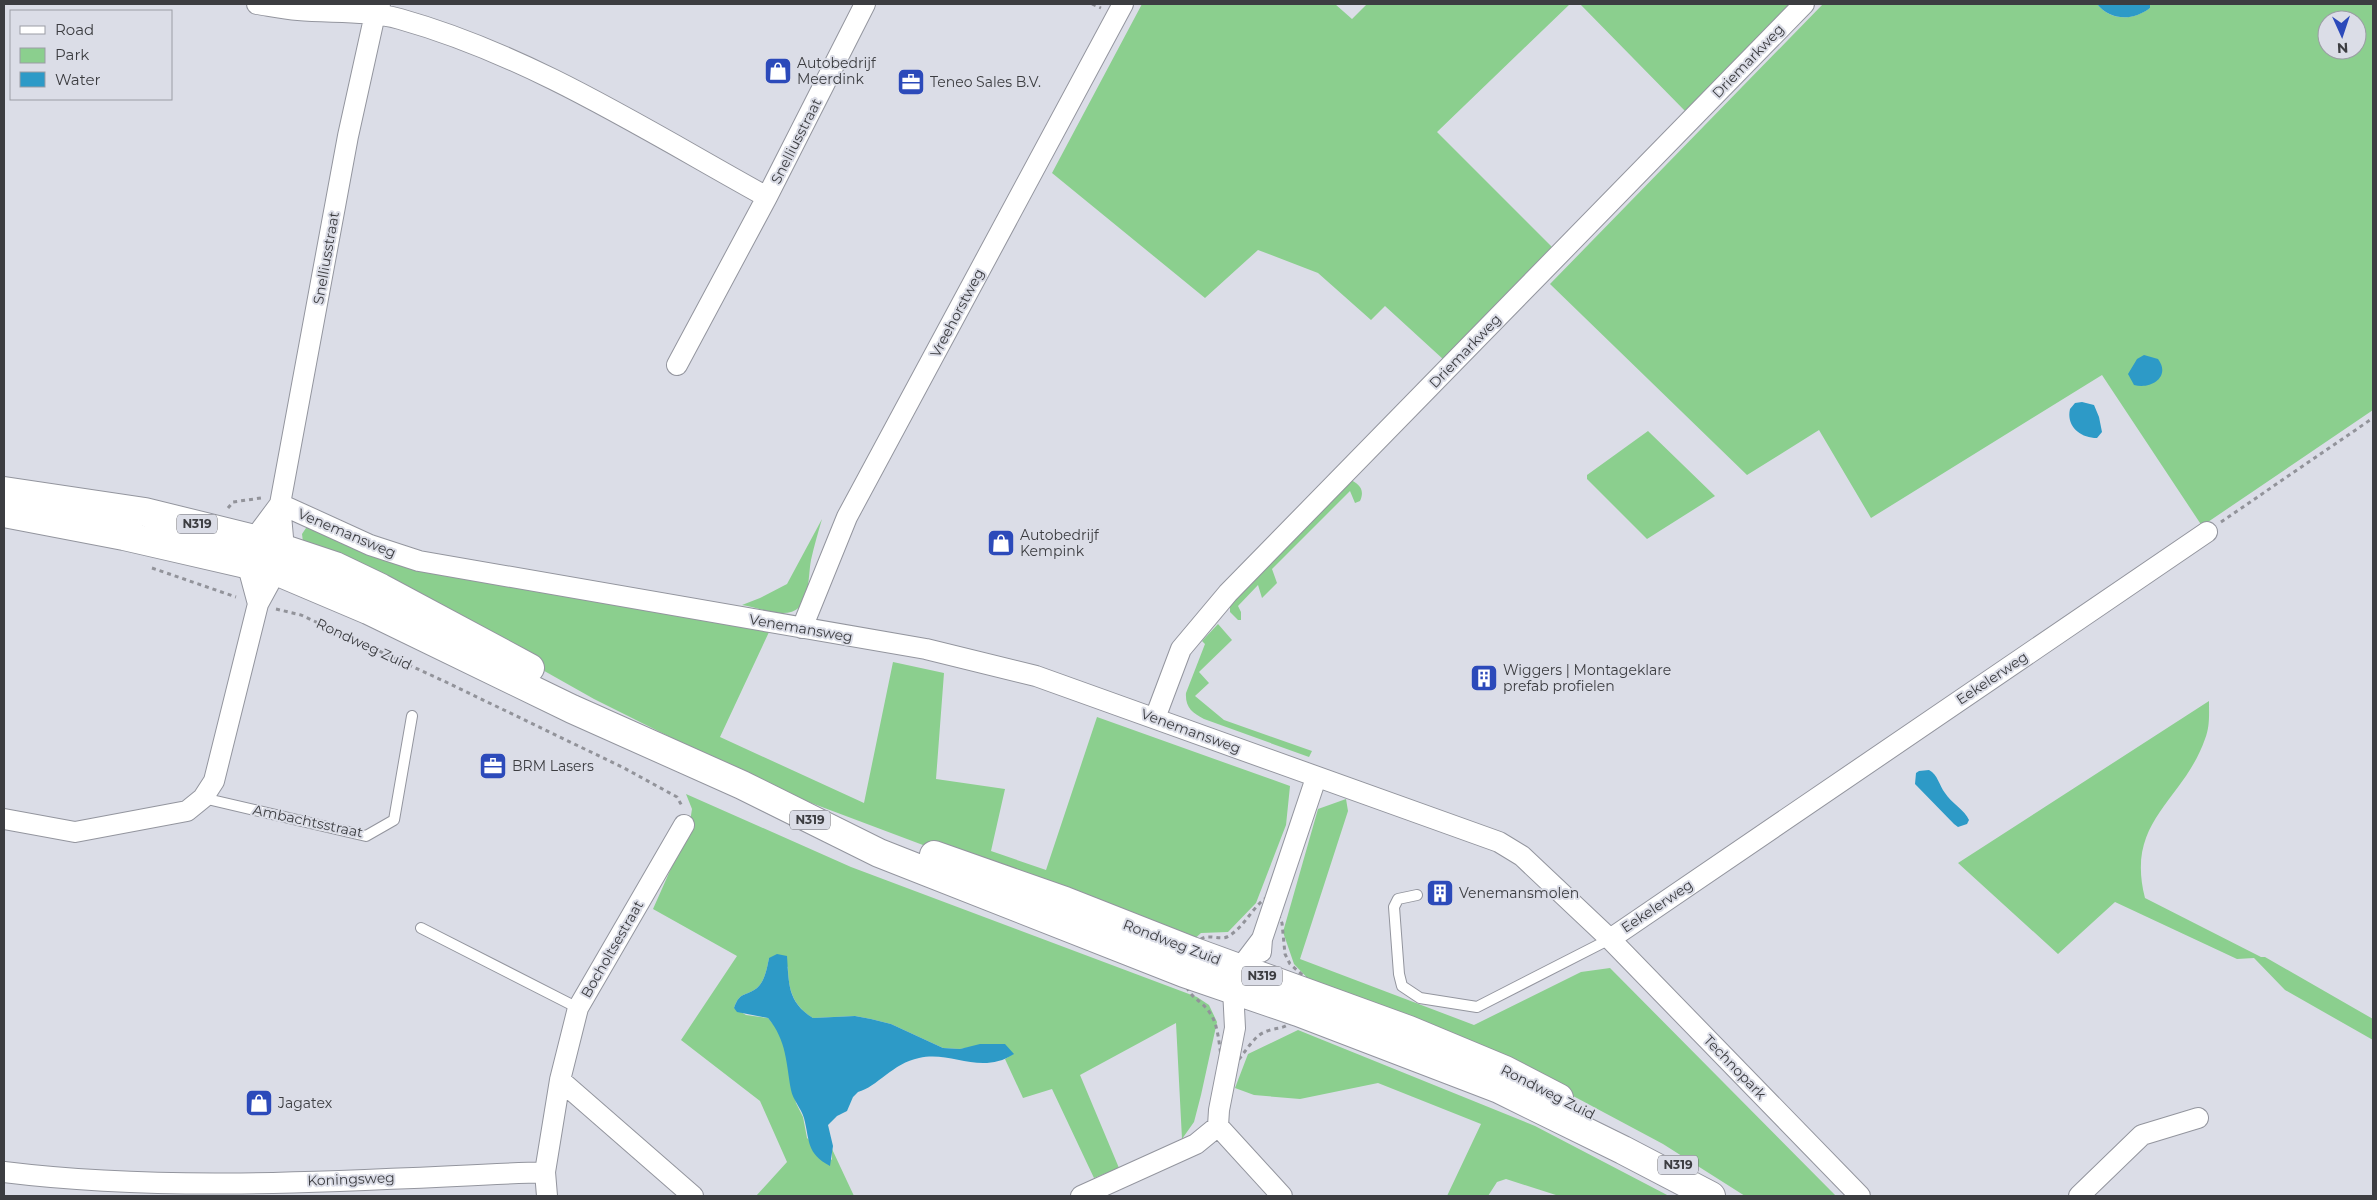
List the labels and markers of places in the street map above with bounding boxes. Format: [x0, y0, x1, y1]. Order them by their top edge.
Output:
place label: Autobedrijf Meerdink [797, 54, 877, 88]
shop icon: Autobedrijf Meerdink [763, 56, 793, 86]
office icon: Teneo Sales B.V. [896, 67, 926, 97]
place label: Teneo Sales B.V. [930, 73, 1041, 91]
place label: Autobedrijf Kempink [1020, 526, 1100, 560]
shop icon: Autobedrijf Kempink [986, 528, 1016, 558]
place label: Wiggers | Montageklare prefab profielen [1503, 661, 1671, 695]
building icon: Wiggers | Montageklare prefab profielen [1469, 663, 1499, 693]
office icon: BRM Lasers [478, 751, 508, 781]
place label: BRM Lasers [512, 757, 594, 775]
building icon: Venemansmolen [1425, 878, 1455, 908]
place label: Venemansmolen [1459, 884, 1579, 902]
shop icon: Jagatex [244, 1088, 274, 1118]
place label: Jagatex [277, 1094, 333, 1112]

